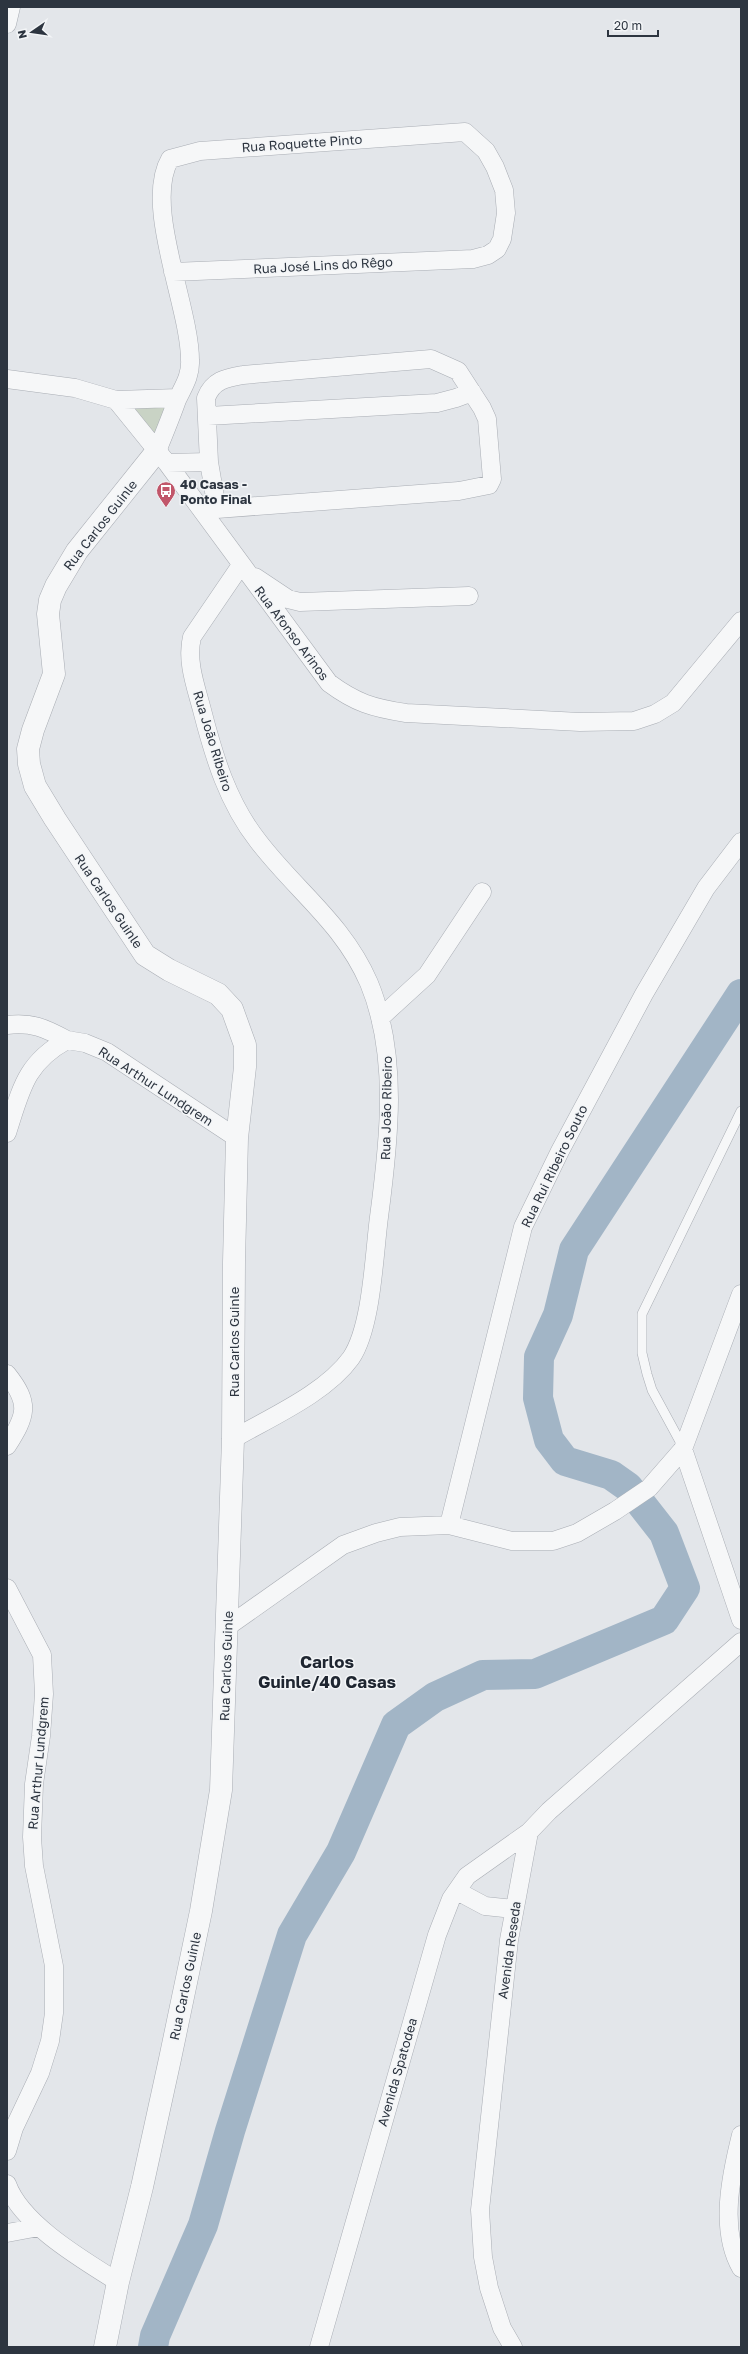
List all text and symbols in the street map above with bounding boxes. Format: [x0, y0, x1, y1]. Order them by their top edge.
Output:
north arrow [12, 12, 52, 52]
scale bar [608, 12, 658, 38]
text: 20 m [614, 18, 642, 33]
text: N [14, 29, 29, 40]
street label: Rua Roquette Pinto [241, 131, 363, 155]
street label: Rua José Lins do Rêgo [253, 253, 393, 277]
place label: 40 Casas - Ponto Final [180, 476, 252, 507]
street label: Rua Carlos Guinle [60, 477, 140, 573]
bus stop icon: 40 Casas - Ponto Final [155, 480, 177, 508]
street label: Rua Afonso Arinos [251, 583, 333, 683]
street label: Rua João Ribeiro [190, 689, 236, 794]
street label: Rua Carlos Guinle [72, 851, 146, 951]
street label: Rua Arthur Lundgrem [96, 1043, 216, 1129]
street label: Rua João Ribeiro [377, 1055, 395, 1160]
street label: Rua Rui Ribeiro Souto [517, 1102, 591, 1230]
street label: Rua Carlos Guinle [226, 1287, 242, 1397]
street label: Rua Carlos Guinle [216, 1611, 236, 1721]
district label: Carlos Guinle/40 Casas [258, 1651, 397, 1692]
street label: Rua Arthur Lundgrem [24, 1696, 52, 1830]
street label: Avenida Reseda [494, 1900, 524, 2000]
street label: Rua Carlos Guinle [166, 1930, 204, 2042]
street label: Avenida Spatodea [374, 2016, 420, 2128]

